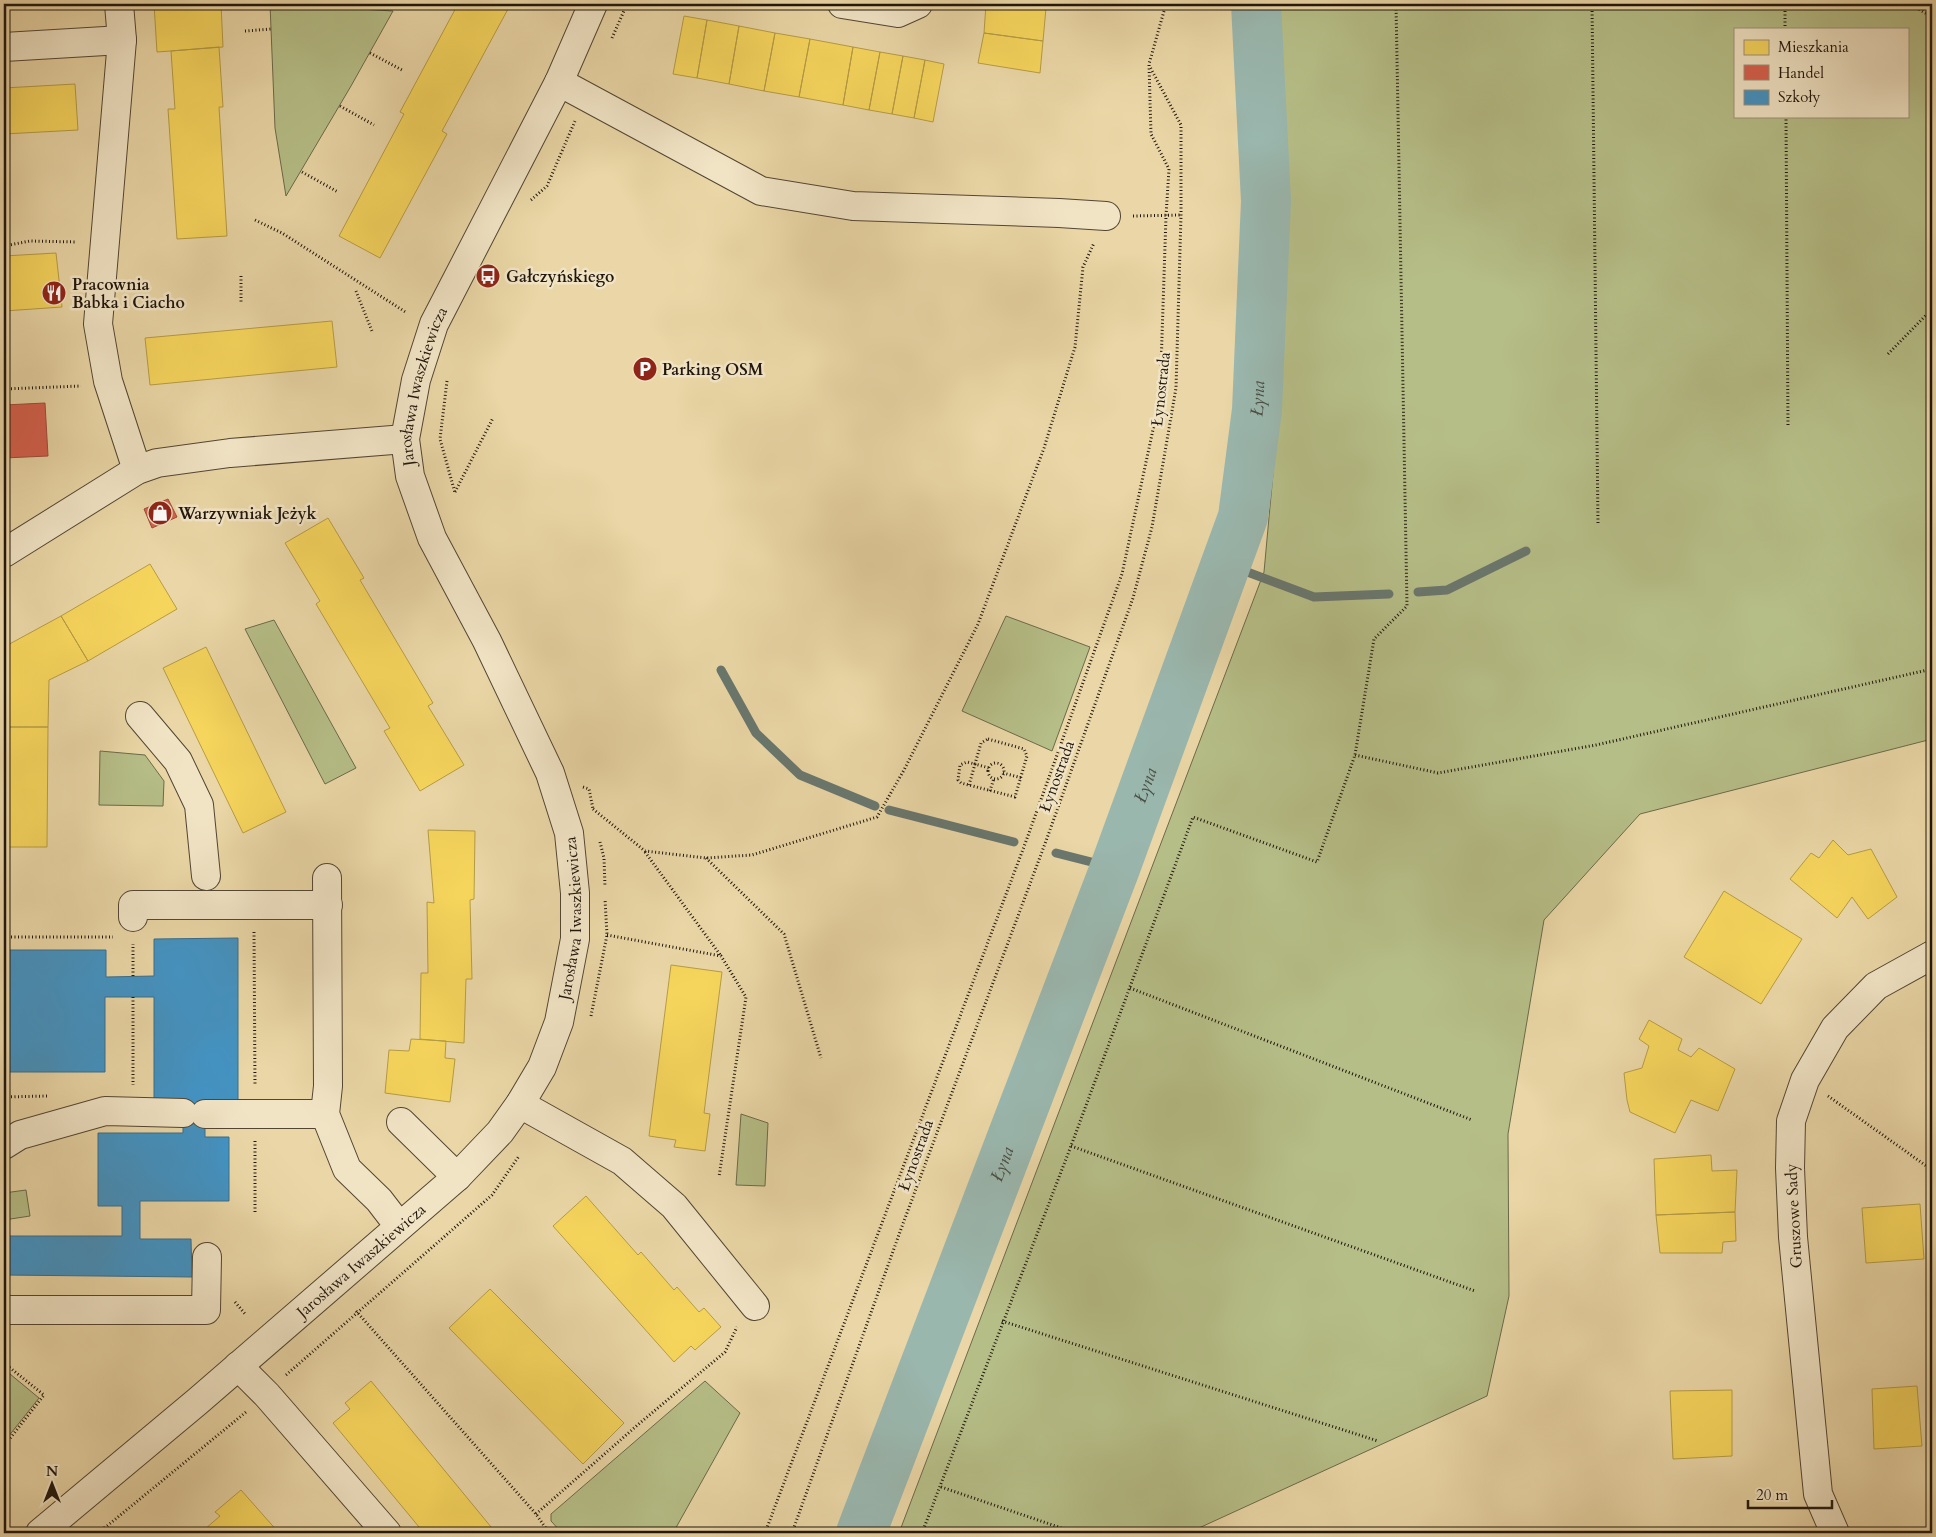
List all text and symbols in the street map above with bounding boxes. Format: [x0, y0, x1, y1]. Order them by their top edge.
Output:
legend [1734, 28, 1908, 118]
text: Mieszkania [1778, 37, 1849, 57]
text: Handel [1778, 63, 1824, 83]
text: Szkoły [1778, 87, 1821, 107]
bus stop icon: Gałczyńskiego [475, 263, 501, 289]
place label: Gałczyńskiego [506, 266, 614, 288]
place label: Pracownia Babka i Ciacho [72, 274, 185, 314]
restaurant icon: Pracownia Babka i Ciacho [41, 280, 67, 306]
street label: Jarosława Iwaszkiewicza [395, 303, 453, 469]
street label: Łynostrada [1146, 351, 1176, 427]
parking icon: Parking OSM [632, 356, 658, 382]
place label: Parking OSM [662, 359, 764, 381]
water label: Łyna [1244, 380, 1271, 418]
shop icon: Warzywniak Jeżyk [147, 500, 173, 526]
place label: Warzywniak Jeżyk [177, 503, 317, 525]
street label: Łynostrada [1034, 738, 1080, 815]
water label: Łyna [1128, 764, 1164, 806]
street label: Jarosława Iwaszkiewicza [553, 835, 587, 1004]
street label: Łynostrada [893, 1117, 939, 1194]
water label: Łyna [984, 1143, 1020, 1185]
street label: Gruszowe Sady [1780, 1163, 1808, 1269]
street label: Jarosława Iwaszkiewicza [290, 1199, 431, 1324]
north arrow [28, 1460, 78, 1510]
text: N [46, 1462, 58, 1481]
scale bar [1748, 1477, 1832, 1509]
text: 20 m [1756, 1485, 1788, 1505]

